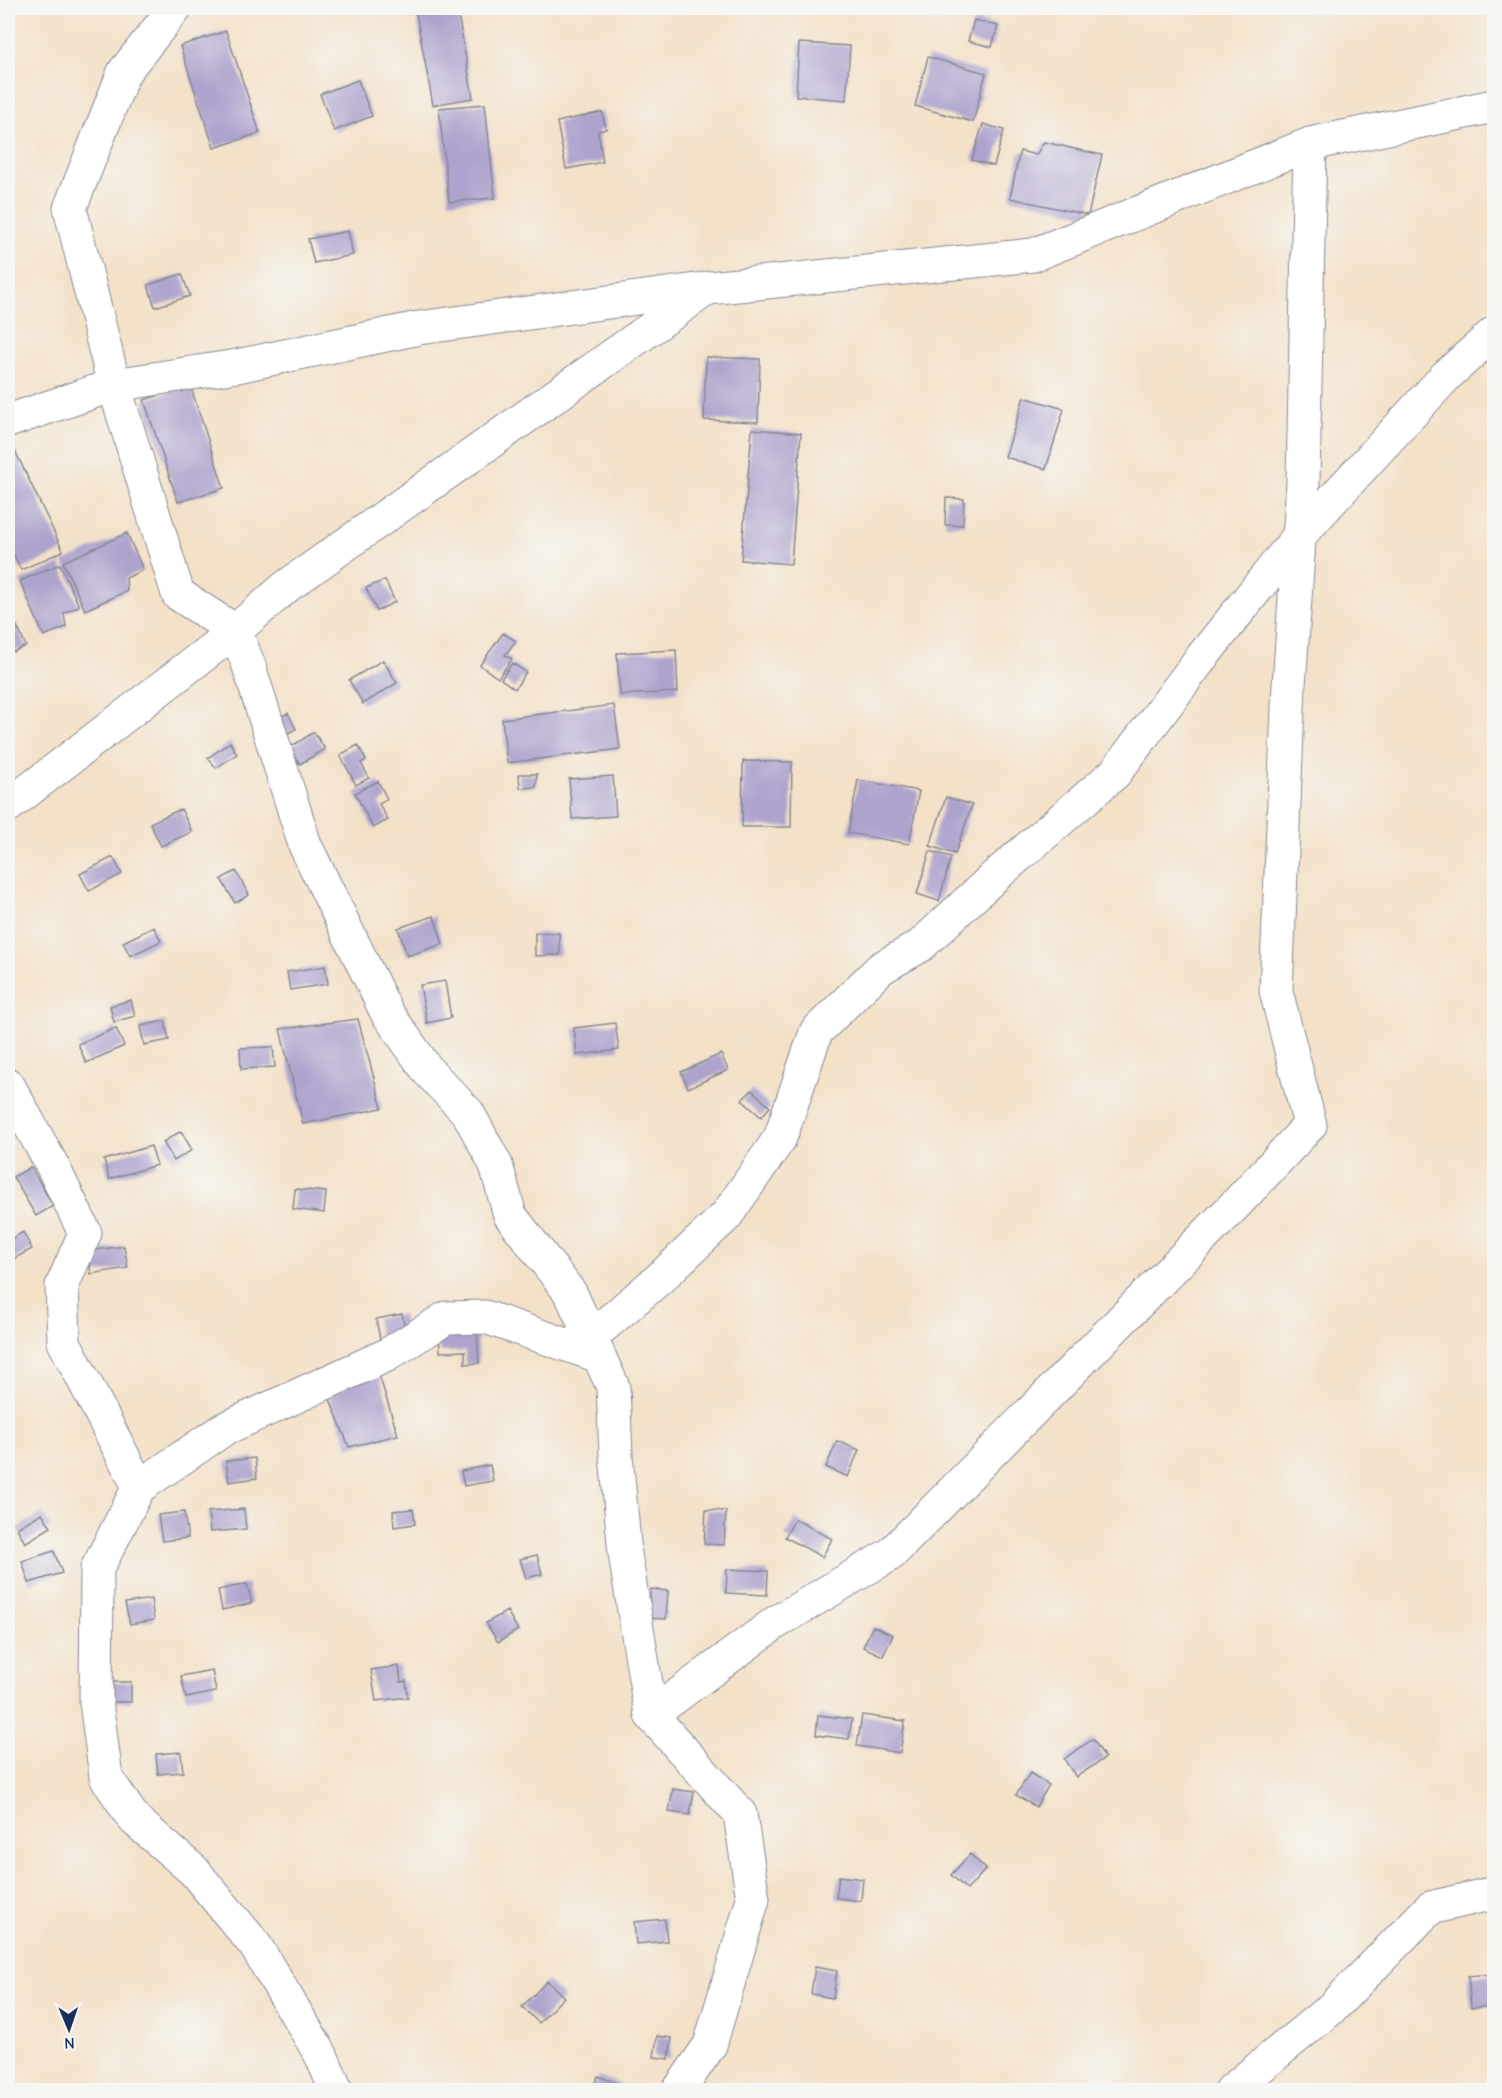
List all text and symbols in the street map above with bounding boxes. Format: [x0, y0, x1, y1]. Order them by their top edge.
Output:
north arrow [39, 1999, 99, 2059]
text: N [64, 2034, 75, 2052]

